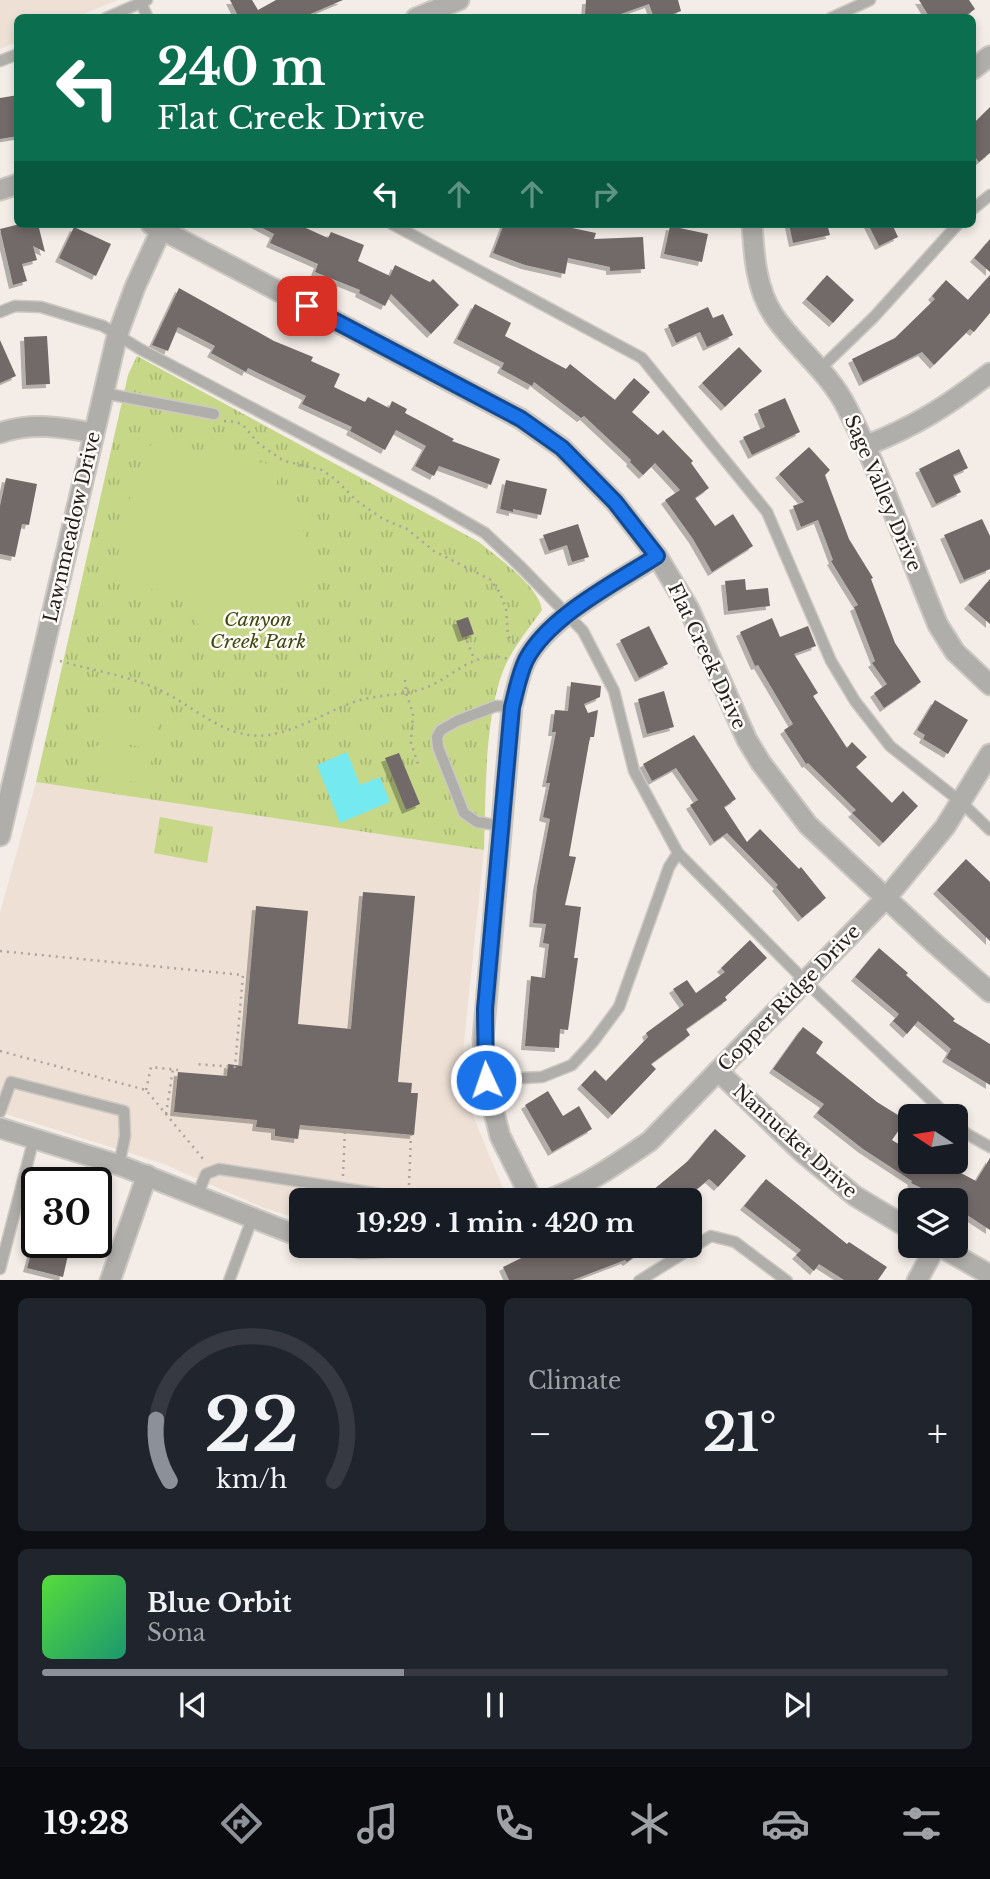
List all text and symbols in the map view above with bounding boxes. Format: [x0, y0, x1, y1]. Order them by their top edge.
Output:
text: 240 m [157, 37, 326, 98]
icon: left [42, 42, 133, 133]
text: Flat Creek Drive [157, 98, 425, 138]
icon: left [367, 175, 405, 213]
icon: ahead [440, 175, 478, 213]
icon: ahead [513, 175, 551, 213]
icon: right [586, 175, 624, 213]
pin [277, 276, 337, 336]
icon: arrive [288, 287, 326, 325]
street label: Sage Valley Drive [840, 411, 926, 575]
street label: Lawnmeadow Drive [39, 429, 105, 625]
street label: Flat Creek Drive [663, 579, 751, 733]
park label: Canyon Creek Park [210, 608, 306, 653]
street label: Copper Ridge Drive [713, 920, 865, 1076]
position arrow [449, 1043, 523, 1117]
street label: Nantucket Drive [728, 1079, 862, 1203]
north arrow [898, 1104, 968, 1174]
map controls [898, 1104, 968, 1258]
speed limit sign: 30 [21, 1167, 112, 1258]
button: layers [898, 1188, 968, 1258]
text: 19:29 · 1 min · 420 m [357, 1207, 634, 1239]
text: Climate [528, 1367, 621, 1395]
text: 22 [205, 1380, 299, 1471]
text: 21° [703, 1401, 777, 1465]
text: − [528, 1410, 552, 1457]
text: + [927, 1410, 948, 1457]
text: km/h [217, 1463, 287, 1494]
text: Blue Orbit [147, 1587, 292, 1619]
text: Sona [147, 1619, 205, 1647]
icon: previous [174, 1686, 212, 1724]
icon: pause [476, 1686, 514, 1724]
icon: next [778, 1686, 816, 1724]
icon: directions [217, 1799, 266, 1848]
icon: music [353, 1799, 402, 1848]
icon: phone [489, 1799, 538, 1848]
icon: climate [625, 1799, 674, 1848]
icon: car [761, 1799, 810, 1848]
icon: filters [897, 1799, 946, 1848]
text: 19:28 [44, 1803, 129, 1843]

